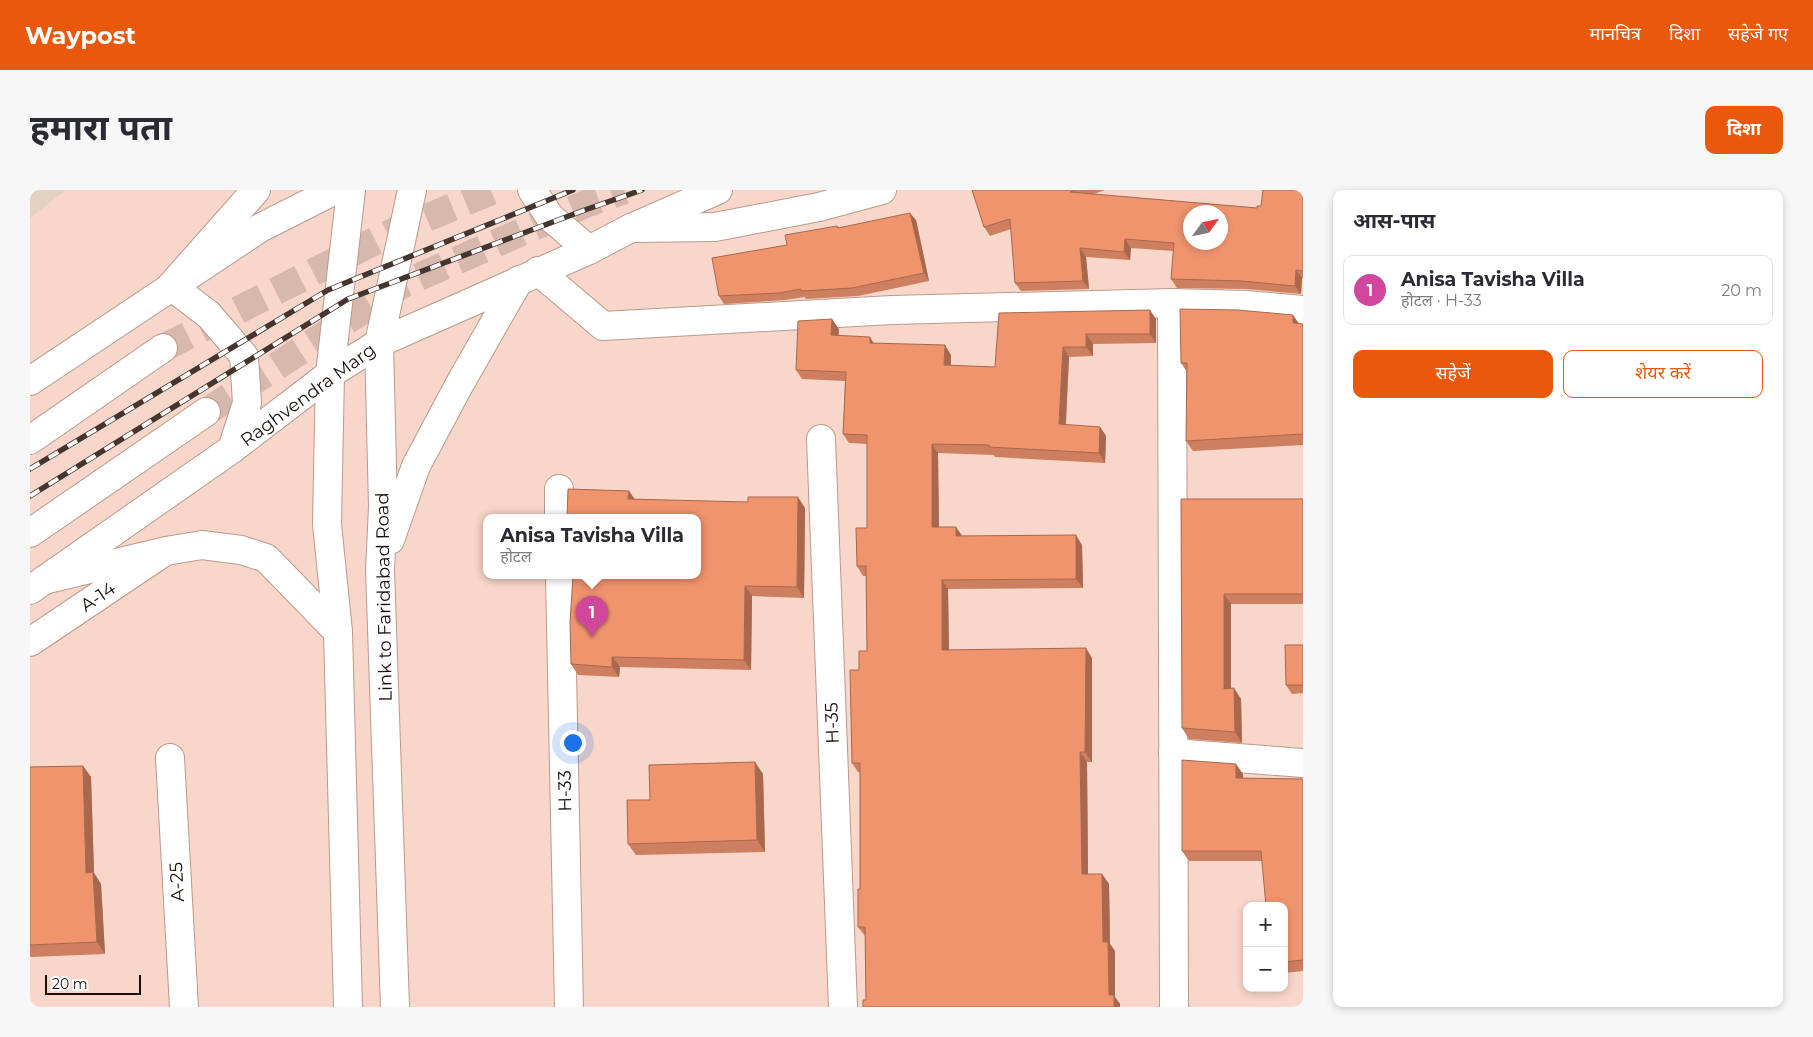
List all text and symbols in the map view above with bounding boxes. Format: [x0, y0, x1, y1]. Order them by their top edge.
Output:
text: Waypost [25, 21, 136, 50]
text: मानचित्र [1590, 23, 1641, 45]
text: दिशा [1669, 23, 1700, 45]
text: सहेजे गए [1728, 23, 1788, 45]
text: हमारा पता [30, 106, 172, 149]
button: दिशा [1705, 106, 1783, 154]
north arrow [1183, 205, 1228, 250]
text: आस-पास [1353, 208, 1435, 233]
text: Anisa Tavisha Villa [1401, 268, 1585, 291]
text: 1 [1367, 281, 1373, 300]
text: 20 m [1721, 281, 1762, 300]
text: होटल · H-33 [1401, 291, 1482, 310]
street label: Raghvendra Marg [236, 339, 380, 451]
button: सहेजें [1353, 350, 1553, 398]
button: शेयर करें [1563, 350, 1763, 398]
street label: Link to Faridabad Road [371, 492, 397, 702]
popup [483, 514, 701, 579]
text: Anisa Tavisha Villa [500, 524, 684, 547]
text: होटल [500, 547, 532, 566]
street label: A-14 [76, 577, 120, 617]
pin: 1 [576, 596, 608, 637]
street label: H-35 [820, 702, 844, 744]
your location [560, 730, 586, 756]
street label: H-33 [554, 770, 576, 812]
street label: A-25 [165, 862, 189, 902]
map controls [1243, 902, 1288, 992]
button: + [1243, 902, 1288, 947]
button: − [1243, 947, 1288, 992]
scale bar [45, 972, 141, 995]
text: 20 m [52, 975, 88, 993]

